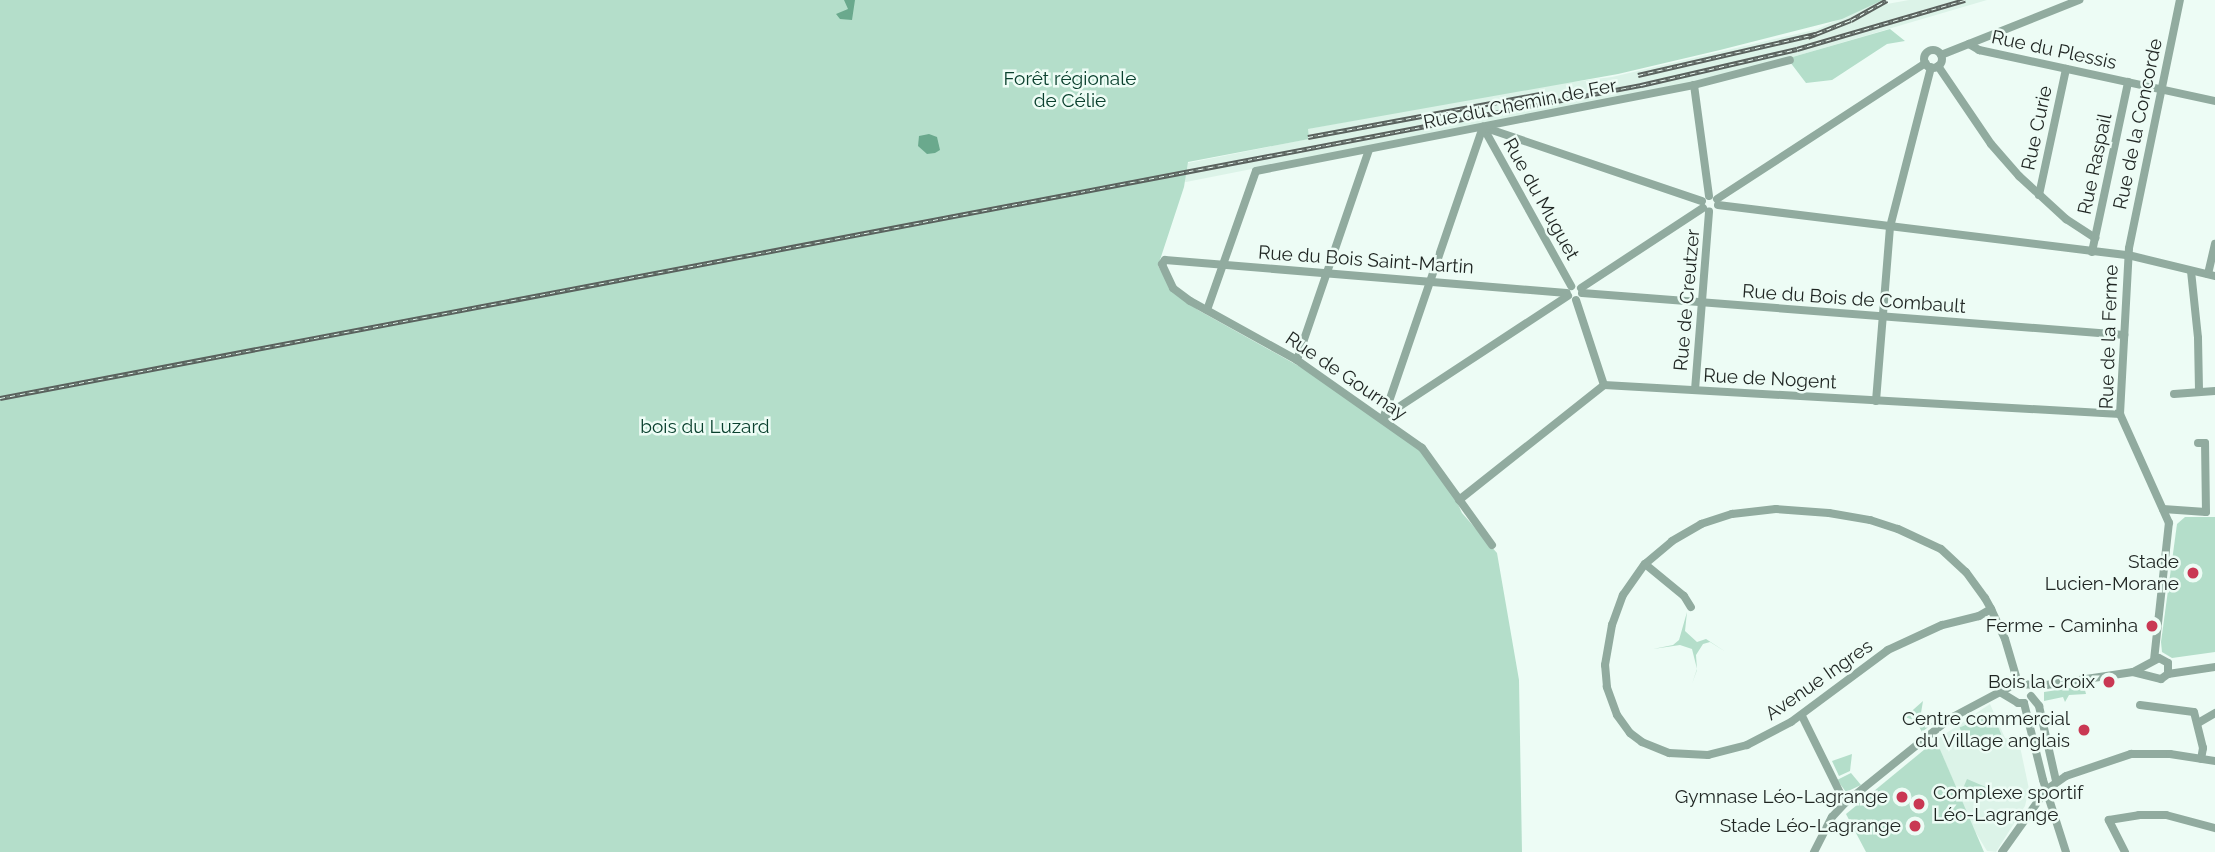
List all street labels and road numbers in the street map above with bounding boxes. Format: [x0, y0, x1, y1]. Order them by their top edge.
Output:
street label: Rue du Plessis [1989, 26, 2119, 74]
street label: Rue de la Concorde [2109, 36, 2167, 212]
street label: Rue du Chemin de Fer [1421, 74, 1619, 134]
street label: Rue Curie [2017, 84, 2057, 172]
street label: Rue Raspail [2073, 111, 2117, 217]
street label: Rue du Muguet [1498, 134, 1584, 264]
street label: Rue de Creutzer [1669, 228, 1705, 372]
street label: Rue du Bois Saint-Martin [1257, 241, 1475, 279]
street label: Rue de la Ferme [2095, 264, 2123, 410]
street label: Rue du Bois de Combault [1741, 280, 1967, 318]
street label: Rue de Gournay [1281, 327, 1411, 425]
street label: Rue de Nogent [1703, 364, 1837, 394]
street label: Avenue Ingres [1761, 635, 1877, 725]

